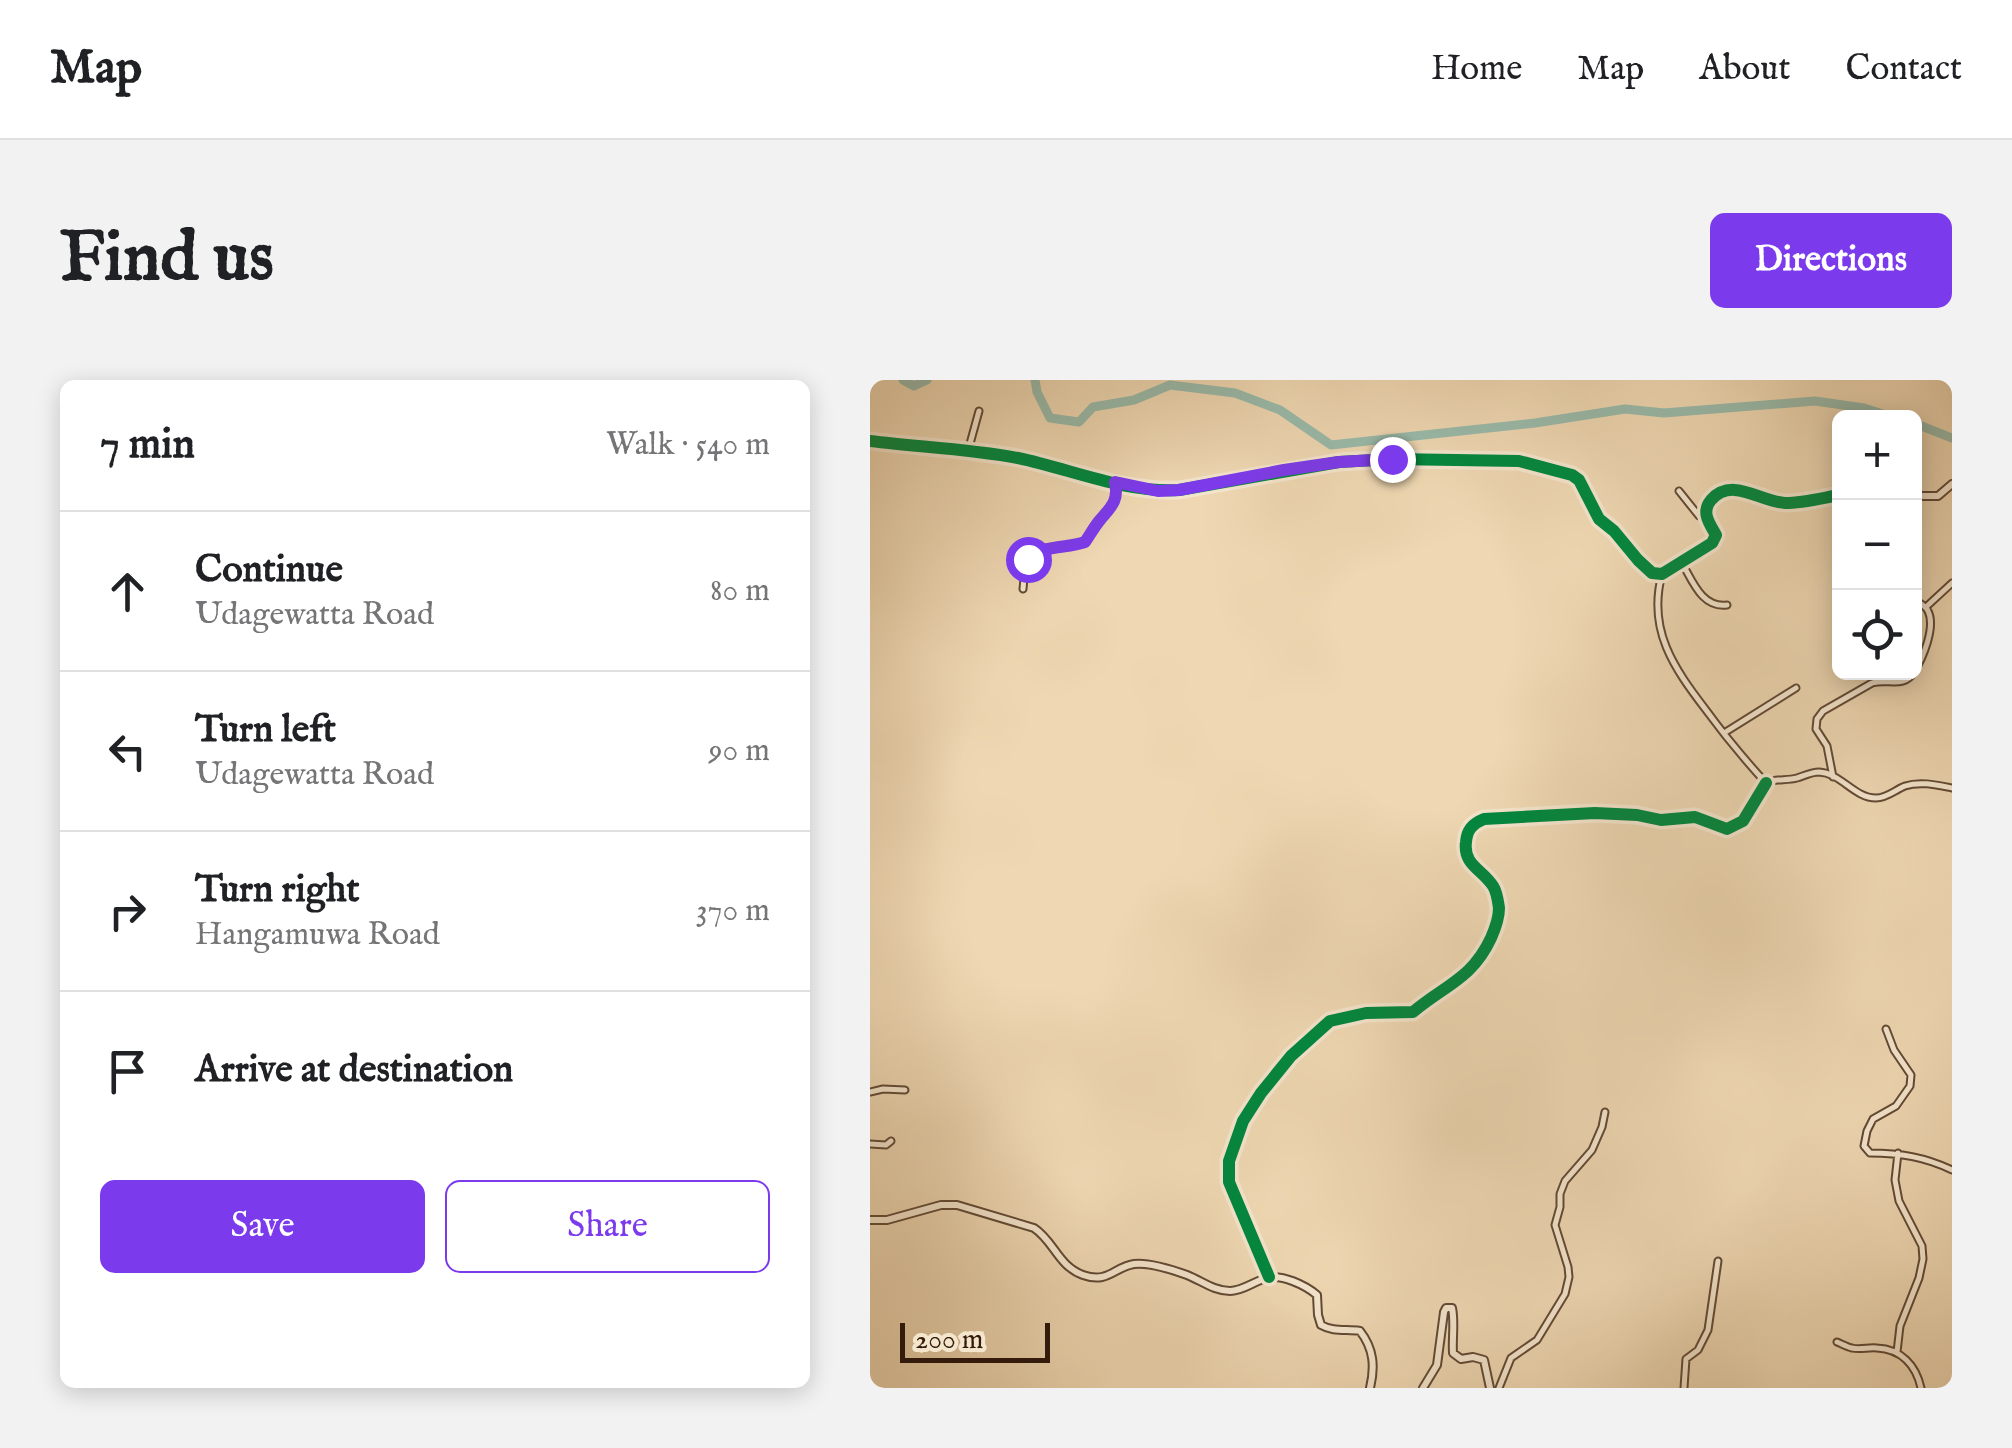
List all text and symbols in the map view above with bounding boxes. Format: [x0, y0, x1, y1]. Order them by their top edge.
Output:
text: Map [50, 39, 142, 99]
text: Home [1431, 47, 1522, 92]
text: Map [1577, 47, 1644, 92]
text: About [1699, 47, 1791, 92]
text: Contact [1846, 47, 1962, 92]
button: Directions [1710, 213, 1952, 308]
text: Find us [60, 216, 274, 304]
map controls [1832, 410, 1922, 680]
button: + [1832, 410, 1922, 500]
text: 7 min [100, 419, 195, 472]
text: Walk · 540 m [606, 425, 770, 466]
route end [1370, 437, 1416, 483]
button: − [1832, 500, 1922, 590]
route start [1006, 537, 1052, 583]
text: Continue [195, 547, 343, 595]
icon: ahead [100, 564, 155, 619]
text: 80 m [710, 571, 770, 612]
button: locate [1832, 590, 1922, 680]
text: Udagewatta Road [195, 595, 434, 636]
text: Turn left [195, 707, 336, 755]
icon: left [100, 724, 155, 779]
text: 90 m [709, 731, 770, 772]
text: Udagewatta Road [195, 755, 434, 796]
text: Turn right [195, 867, 359, 915]
icon: right [100, 884, 155, 939]
text: 370 m [696, 891, 770, 932]
text: Hangamuwa Road [195, 915, 440, 956]
icon: arrive [100, 1044, 155, 1099]
text: Arrive at destination [195, 1047, 513, 1095]
button: Save [100, 1180, 425, 1273]
button: Share [445, 1180, 770, 1273]
scale bar [900, 1318, 1050, 1363]
text: 200 m [915, 1323, 983, 1358]

